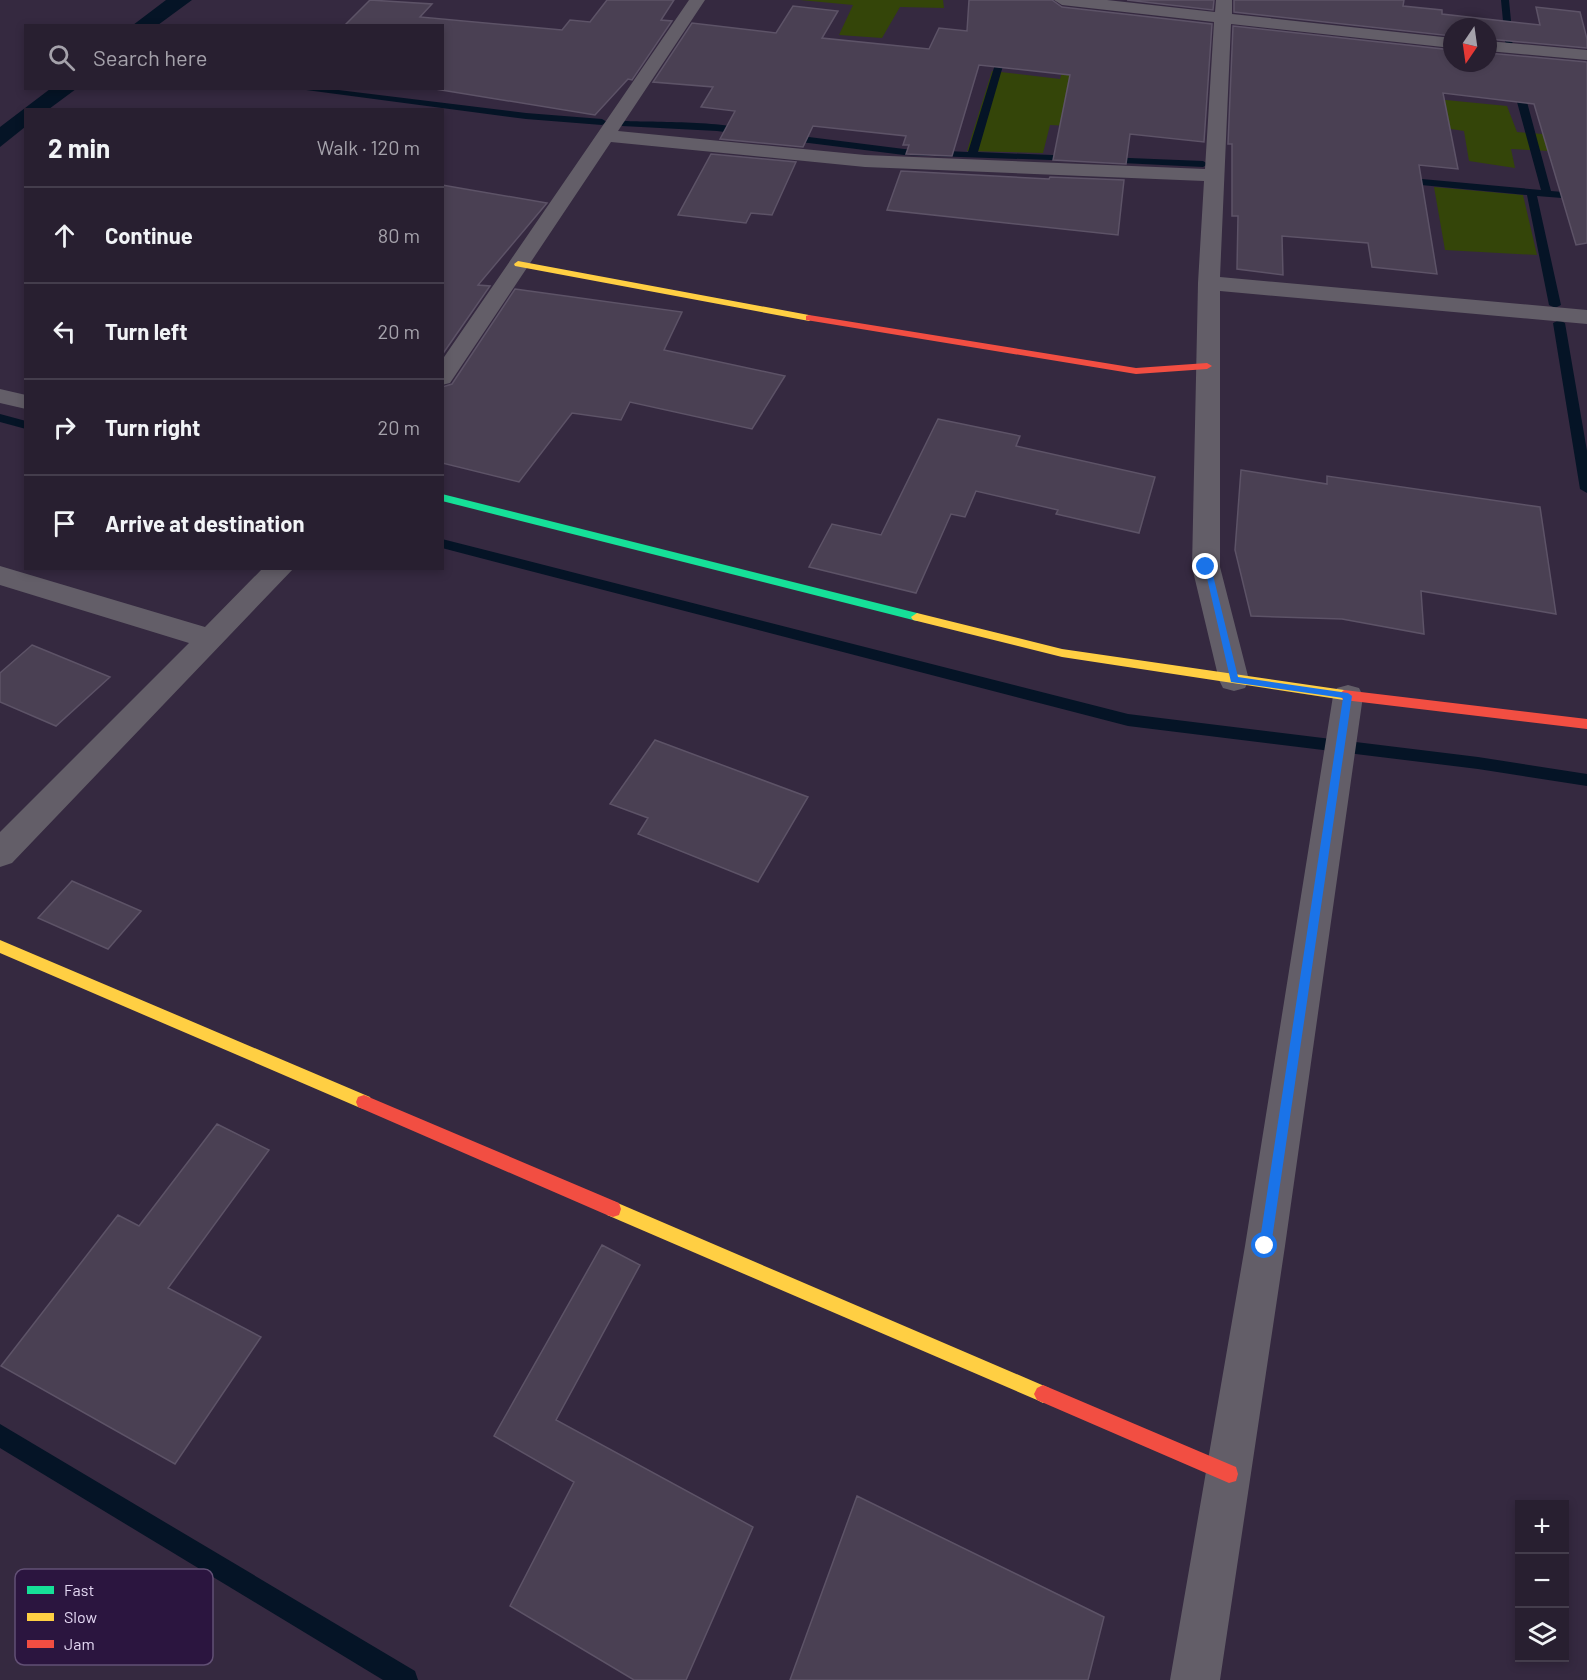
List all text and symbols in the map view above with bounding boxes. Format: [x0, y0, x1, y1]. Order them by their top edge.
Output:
north arrow [1443, 18, 1497, 72]
search box [24, 24, 444, 90]
icon: search [45, 41, 78, 74]
text: Search here [93, 44, 207, 70]
text: 2 min [48, 132, 110, 163]
text: Walk · 120 m [317, 135, 420, 159]
icon: ahead [48, 219, 81, 252]
text: Continue [105, 222, 193, 248]
text: 80 m [378, 223, 420, 247]
icon: left [48, 315, 81, 348]
text: Turn left [105, 318, 188, 344]
text: 20 m [377, 319, 420, 343]
icon: right [48, 411, 81, 444]
text: Turn right [105, 414, 200, 440]
text: 20 m [377, 415, 420, 439]
icon: arrive [48, 507, 81, 540]
text: Arrive at destination [105, 510, 304, 536]
route end [1192, 553, 1218, 579]
route start [1251, 1232, 1277, 1258]
map controls [1515, 1500, 1569, 1662]
button: + [1515, 1500, 1569, 1554]
button: − [1515, 1554, 1569, 1608]
legend [15, 1569, 213, 1665]
text: Fast [64, 1580, 94, 1599]
text: Slow [64, 1607, 97, 1626]
button: layers [1515, 1608, 1569, 1662]
text: Jam [64, 1634, 95, 1653]

